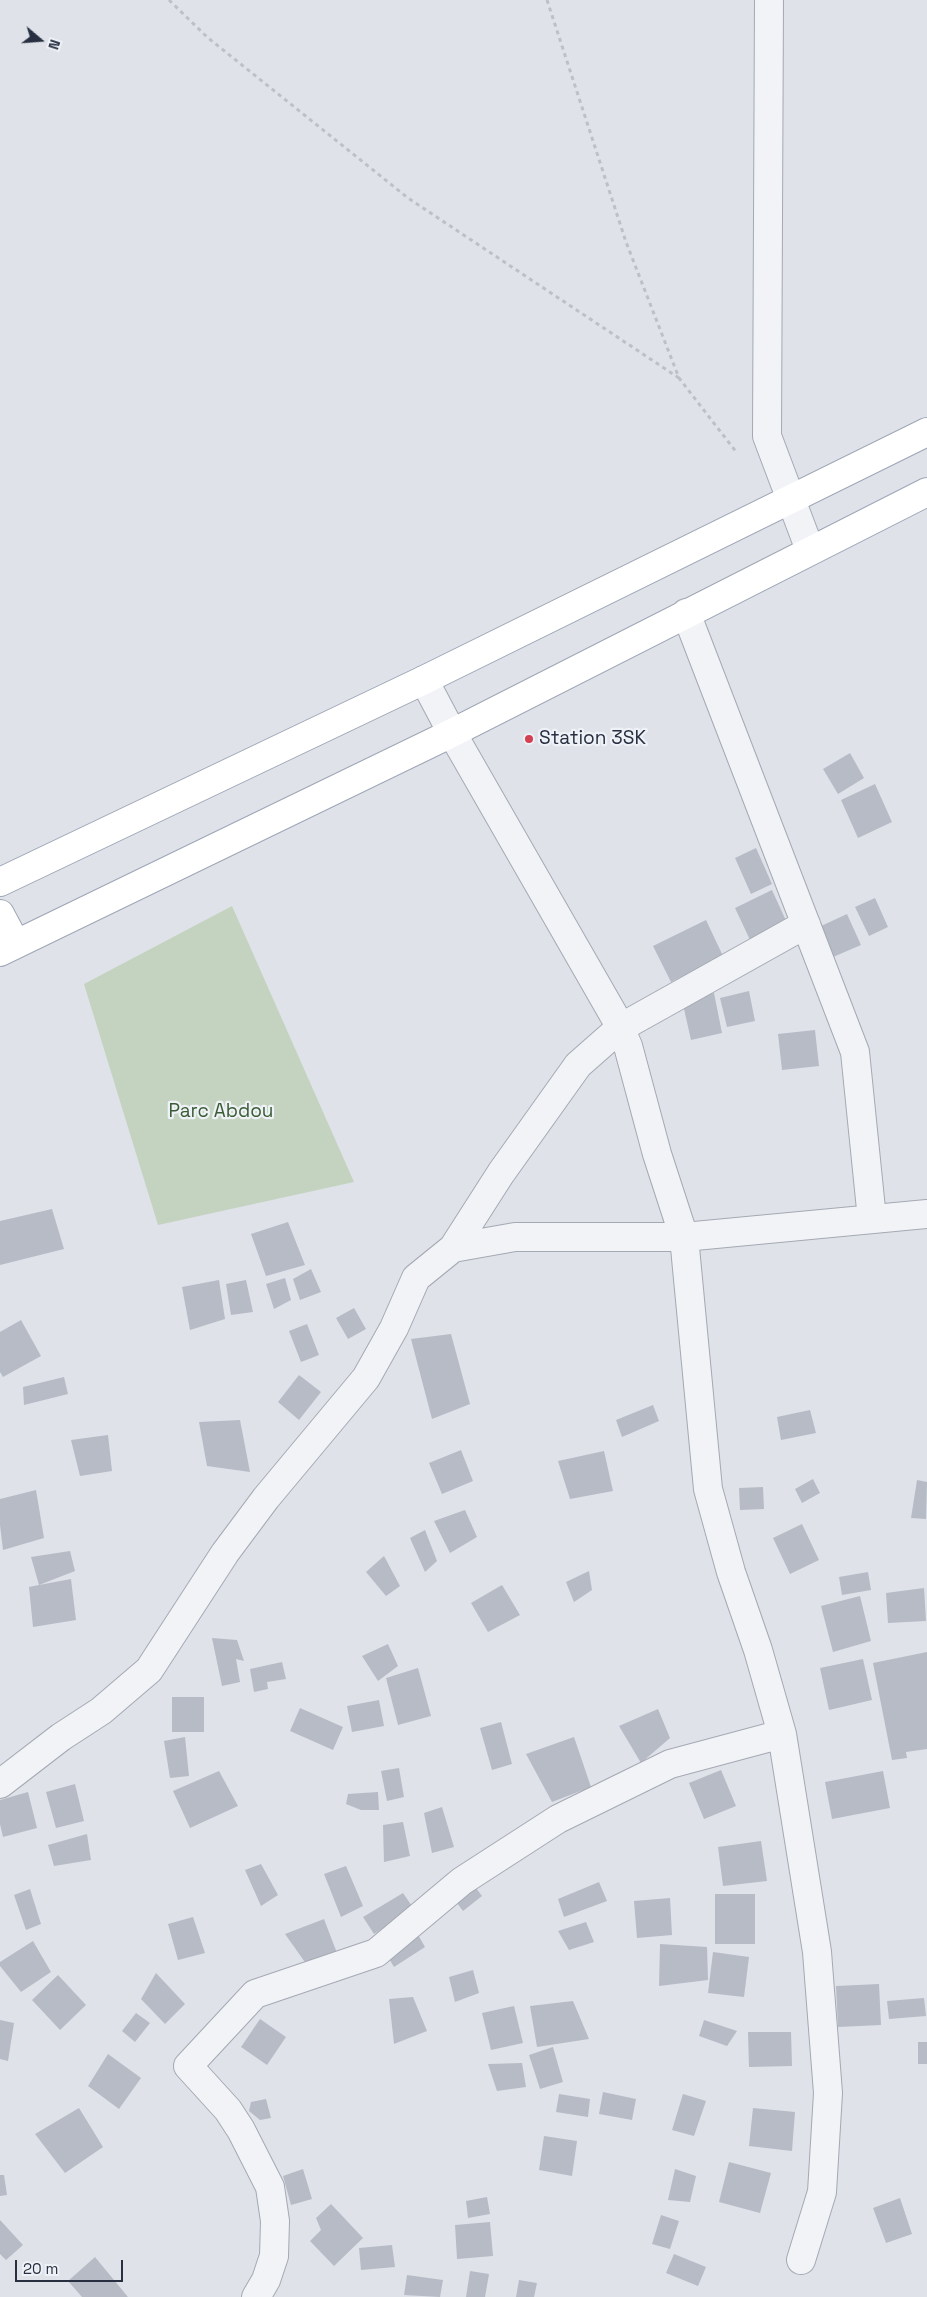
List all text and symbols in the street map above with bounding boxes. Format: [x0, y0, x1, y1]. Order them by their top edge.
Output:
north arrow [15, 15, 65, 65]
text: N [44, 37, 64, 52]
place label: Station 3SK [539, 728, 646, 750]
marker: Station 3SK [523, 733, 535, 745]
park label: Parc Abdou [168, 1101, 274, 1123]
scale bar [18, 2250, 125, 2282]
text: 20 m [23, 2259, 58, 2278]

